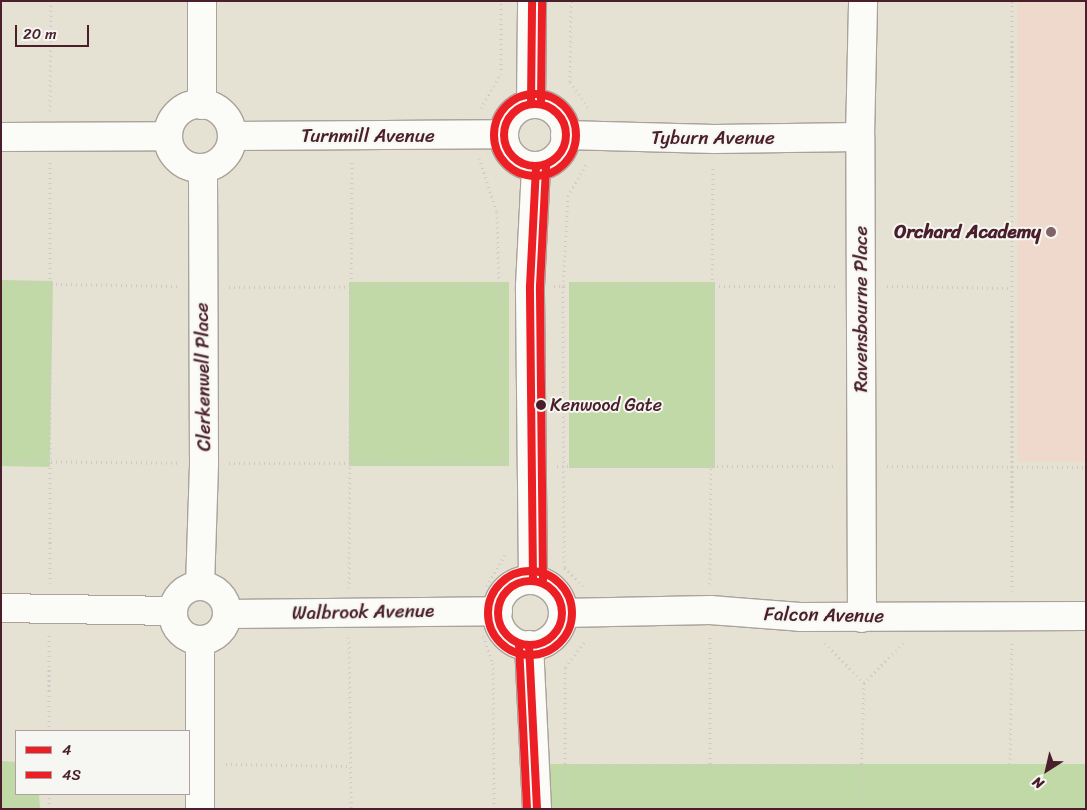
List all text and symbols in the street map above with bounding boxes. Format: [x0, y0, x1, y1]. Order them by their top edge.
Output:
scale bar [18, 15, 91, 47]
text: 20 m [23, 21, 57, 47]
street label: Turnmill Avenue [301, 125, 435, 147]
street label: Tyburn Avenue [652, 127, 774, 149]
place label: Orchard Academy [893, 221, 1041, 243]
street label: Ravensbourne Place [850, 226, 872, 392]
marker: Orchard Academy [1045, 226, 1057, 238]
street label: Clerkenwell Place [190, 302, 216, 452]
place label: Kenwood Gate [550, 394, 662, 416]
marker: Kenwood Gate [536, 400, 546, 410]
street label: Walbrook Avenue [292, 599, 434, 625]
street label: Falcon Avenue [764, 603, 884, 627]
legend [15, 730, 190, 795]
text: 4 [62, 737, 71, 763]
north arrow [1022, 745, 1072, 795]
text: 4S [62, 762, 81, 788]
text: N [1027, 770, 1049, 796]

